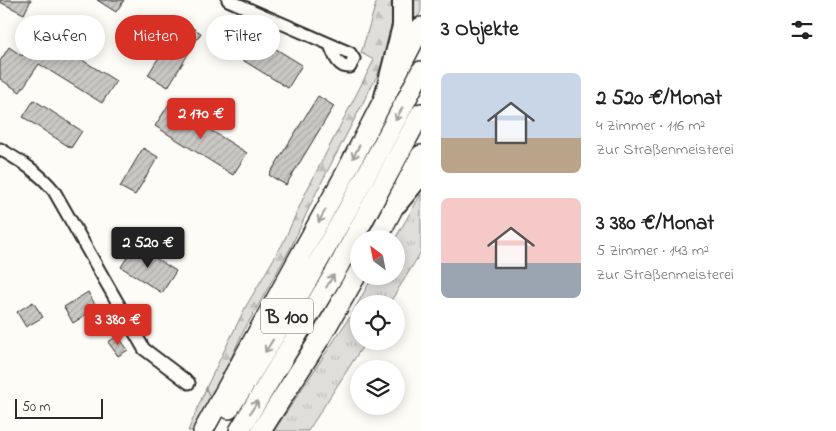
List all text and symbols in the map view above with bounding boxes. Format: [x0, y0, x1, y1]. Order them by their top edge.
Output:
chip: Kaufen [15, 15, 105, 60]
chip: Mieten [115, 15, 196, 60]
chip: Filter [206, 15, 280, 60]
text: 3 Objekte [441, 15, 519, 45]
icon: filters [788, 16, 816, 44]
text: 2 520 €/Monat [596, 84, 722, 114]
icon: home [481, 93, 541, 153]
pin: 2 170 € [155, 98, 247, 140]
text: 2 170 € [178, 102, 224, 126]
one-way arrow [394, 106, 403, 121]
text: 4 Zimmer · 116 m² [596, 114, 705, 138]
text: Zur Straßenmeisterei [596, 138, 734, 162]
one-way arrow [351, 144, 360, 159]
one-way arrow [316, 209, 326, 223]
text: 3 380 €/Monat [596, 209, 714, 239]
icon: home [481, 218, 541, 278]
pin: 2 520 € [102, 226, 194, 269]
north arrow [350, 230, 405, 285]
map controls [350, 230, 405, 415]
text: 2 520 € [122, 231, 174, 255]
text: 5 Zimmer · 143 m² [596, 239, 709, 263]
text: Zur Straßenmeisterei [596, 263, 734, 287]
one-way arrow [326, 274, 336, 288]
button: locate [350, 295, 405, 350]
road number: B 100 [261, 298, 313, 334]
pin: 3 380 € [72, 304, 164, 346]
text: 3 380 € [95, 308, 141, 332]
one-way arrow [263, 339, 273, 353]
button: layers [350, 360, 405, 415]
scale bar [15, 396, 102, 419]
text: 50 m [22, 397, 50, 418]
one-way arrow [249, 400, 259, 414]

